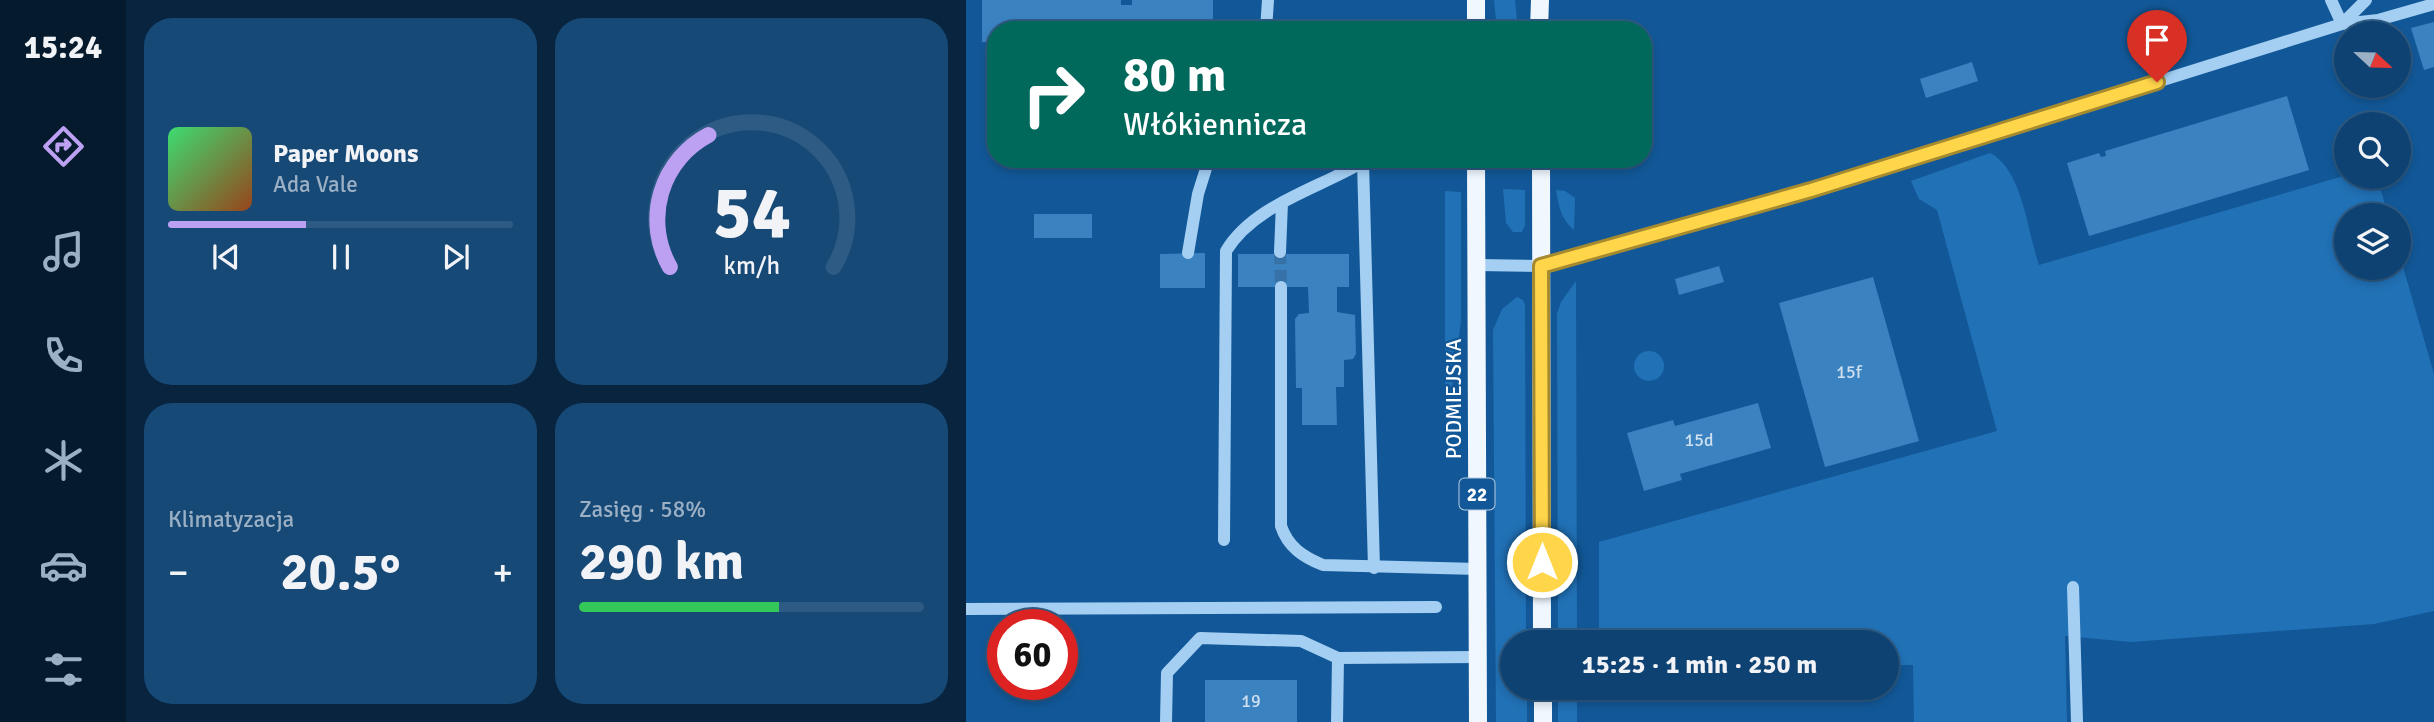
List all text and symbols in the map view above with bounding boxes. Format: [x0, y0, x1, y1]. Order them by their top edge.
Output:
pin [2127, 10, 2187, 82]
icon: arrive [2138, 21, 2176, 59]
north arrow [2334, 21, 2412, 98]
map controls [2334, 21, 2411, 280]
text: 15:24 [24, 28, 102, 67]
text: 80 m [1123, 45, 1226, 105]
icon: right [1008, 49, 1099, 140]
text: Włókiennicza [1123, 105, 1307, 144]
button: search [2334, 112, 2411, 189]
icon: directions [39, 122, 88, 171]
text: Paper Moons [273, 138, 419, 170]
text: Ada Vale [273, 170, 358, 199]
text: 54 [712, 170, 791, 259]
button: layers [2334, 203, 2411, 280]
icon: music [39, 227, 88, 276]
icon: previous [207, 238, 245, 276]
icon: pause [322, 238, 360, 276]
icon: next [437, 238, 475, 276]
text: km/h [723, 250, 780, 281]
icon: phone [39, 331, 88, 380]
street label: PODMIEJSKA [1441, 338, 1467, 459]
house number: 15f [1836, 361, 1863, 383]
house number: 15d [1685, 429, 1713, 451]
icon: climate [39, 436, 88, 485]
road number: 22 [1460, 478, 1494, 509]
text: Zasięg · 58% [579, 495, 706, 524]
text: Klimatyzacja [168, 505, 294, 534]
position arrow [1505, 525, 1579, 599]
text: 290 km [579, 530, 744, 594]
text: 20.5° [281, 540, 400, 604]
icon: car [39, 541, 88, 590]
text: − [168, 549, 189, 596]
text: + [492, 549, 513, 596]
speed limit sign: 60 [987, 609, 1078, 700]
icon: filters [39, 645, 88, 694]
text: 15:25 · 1 min · 250 m [1582, 649, 1817, 681]
house number: 19 [1241, 690, 1261, 712]

